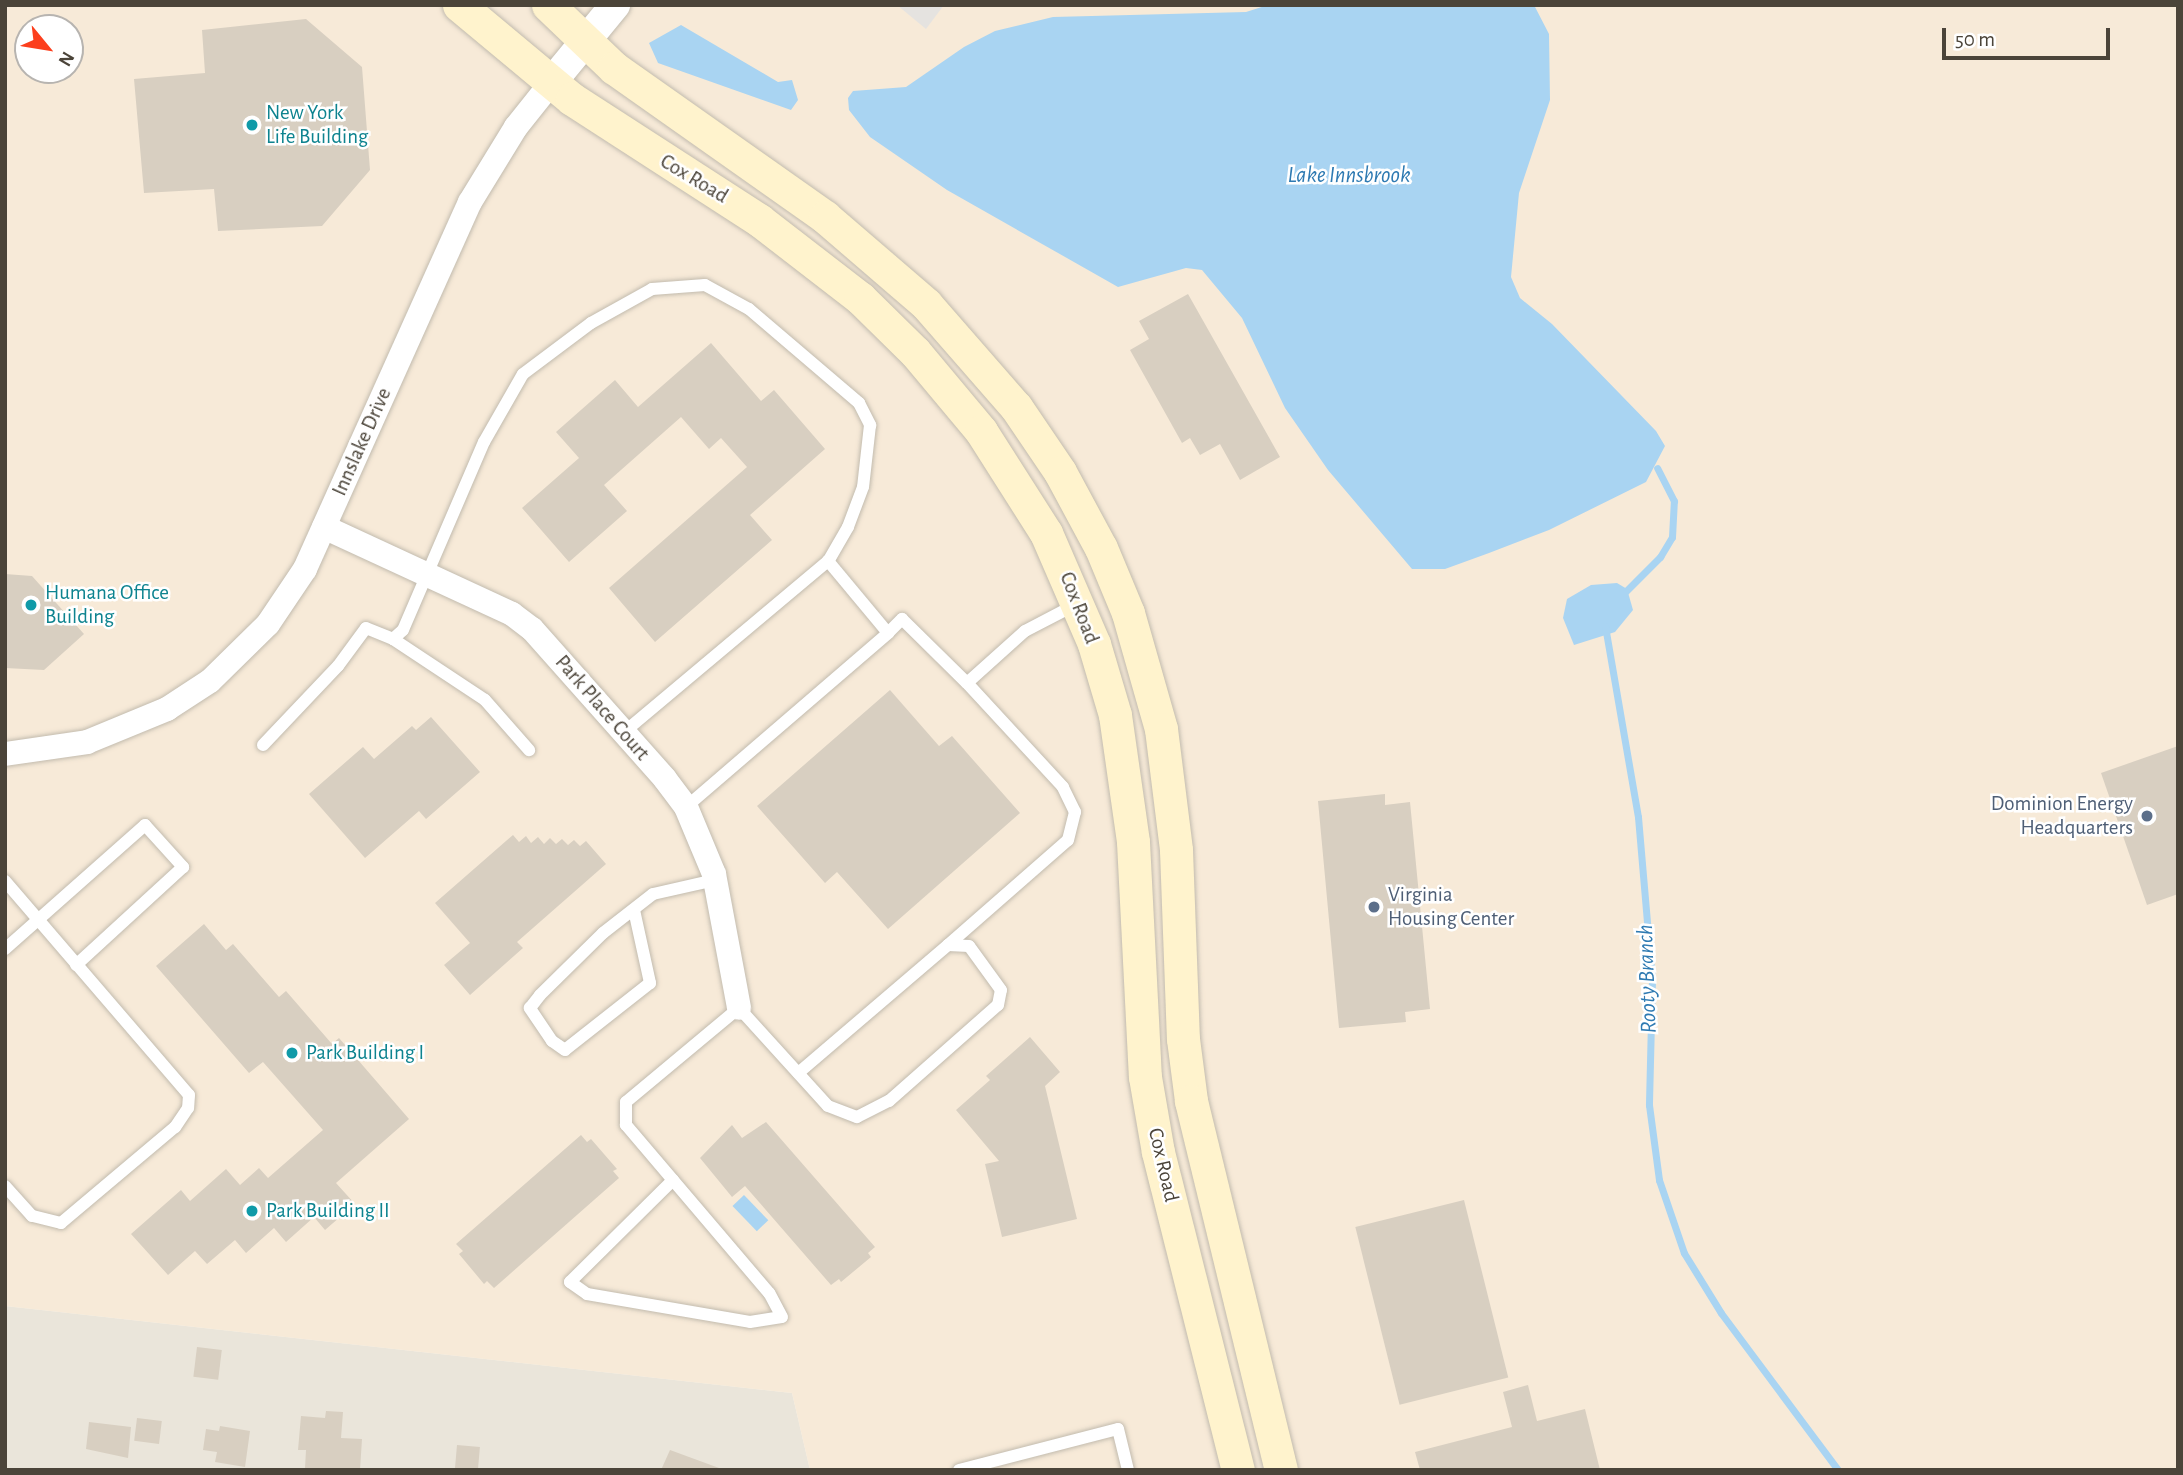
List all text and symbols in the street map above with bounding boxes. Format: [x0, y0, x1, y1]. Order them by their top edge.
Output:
north arrow [14, 14, 84, 84]
scale bar [1945, 14, 2113, 58]
text: 50 m [1955, 29, 1995, 50]
text: N [54, 48, 77, 69]
place label: New York Life Building [266, 100, 368, 150]
marker: New York Life Building [244, 117, 260, 133]
street label: Cox Road [655, 149, 733, 209]
water label: Lake Innsbrook [1287, 162, 1411, 190]
street label: Innslake Drive [327, 384, 397, 500]
street label: Cox Road [1054, 569, 1104, 647]
place label: Humana Office Building [45, 580, 169, 630]
marker: Humana Office Building [23, 597, 39, 613]
street label: Park Place Court [549, 650, 655, 766]
place label: Dominion Energy Headquarters [1991, 791, 2133, 841]
marker: Dominion Energy Headquarters [2139, 808, 2155, 824]
place label: Virginia Housing Center [1388, 882, 1514, 932]
marker: Virginia Housing Center [1366, 899, 1382, 915]
water label: Rooty Branch [1632, 924, 1664, 1034]
place label: Park Building I [306, 1040, 424, 1066]
marker: Park Building I [284, 1045, 300, 1061]
street label: Cox Road [1142, 1126, 1184, 1204]
place label: Park Building II [266, 1198, 390, 1224]
marker: Park Building II [244, 1203, 260, 1219]

